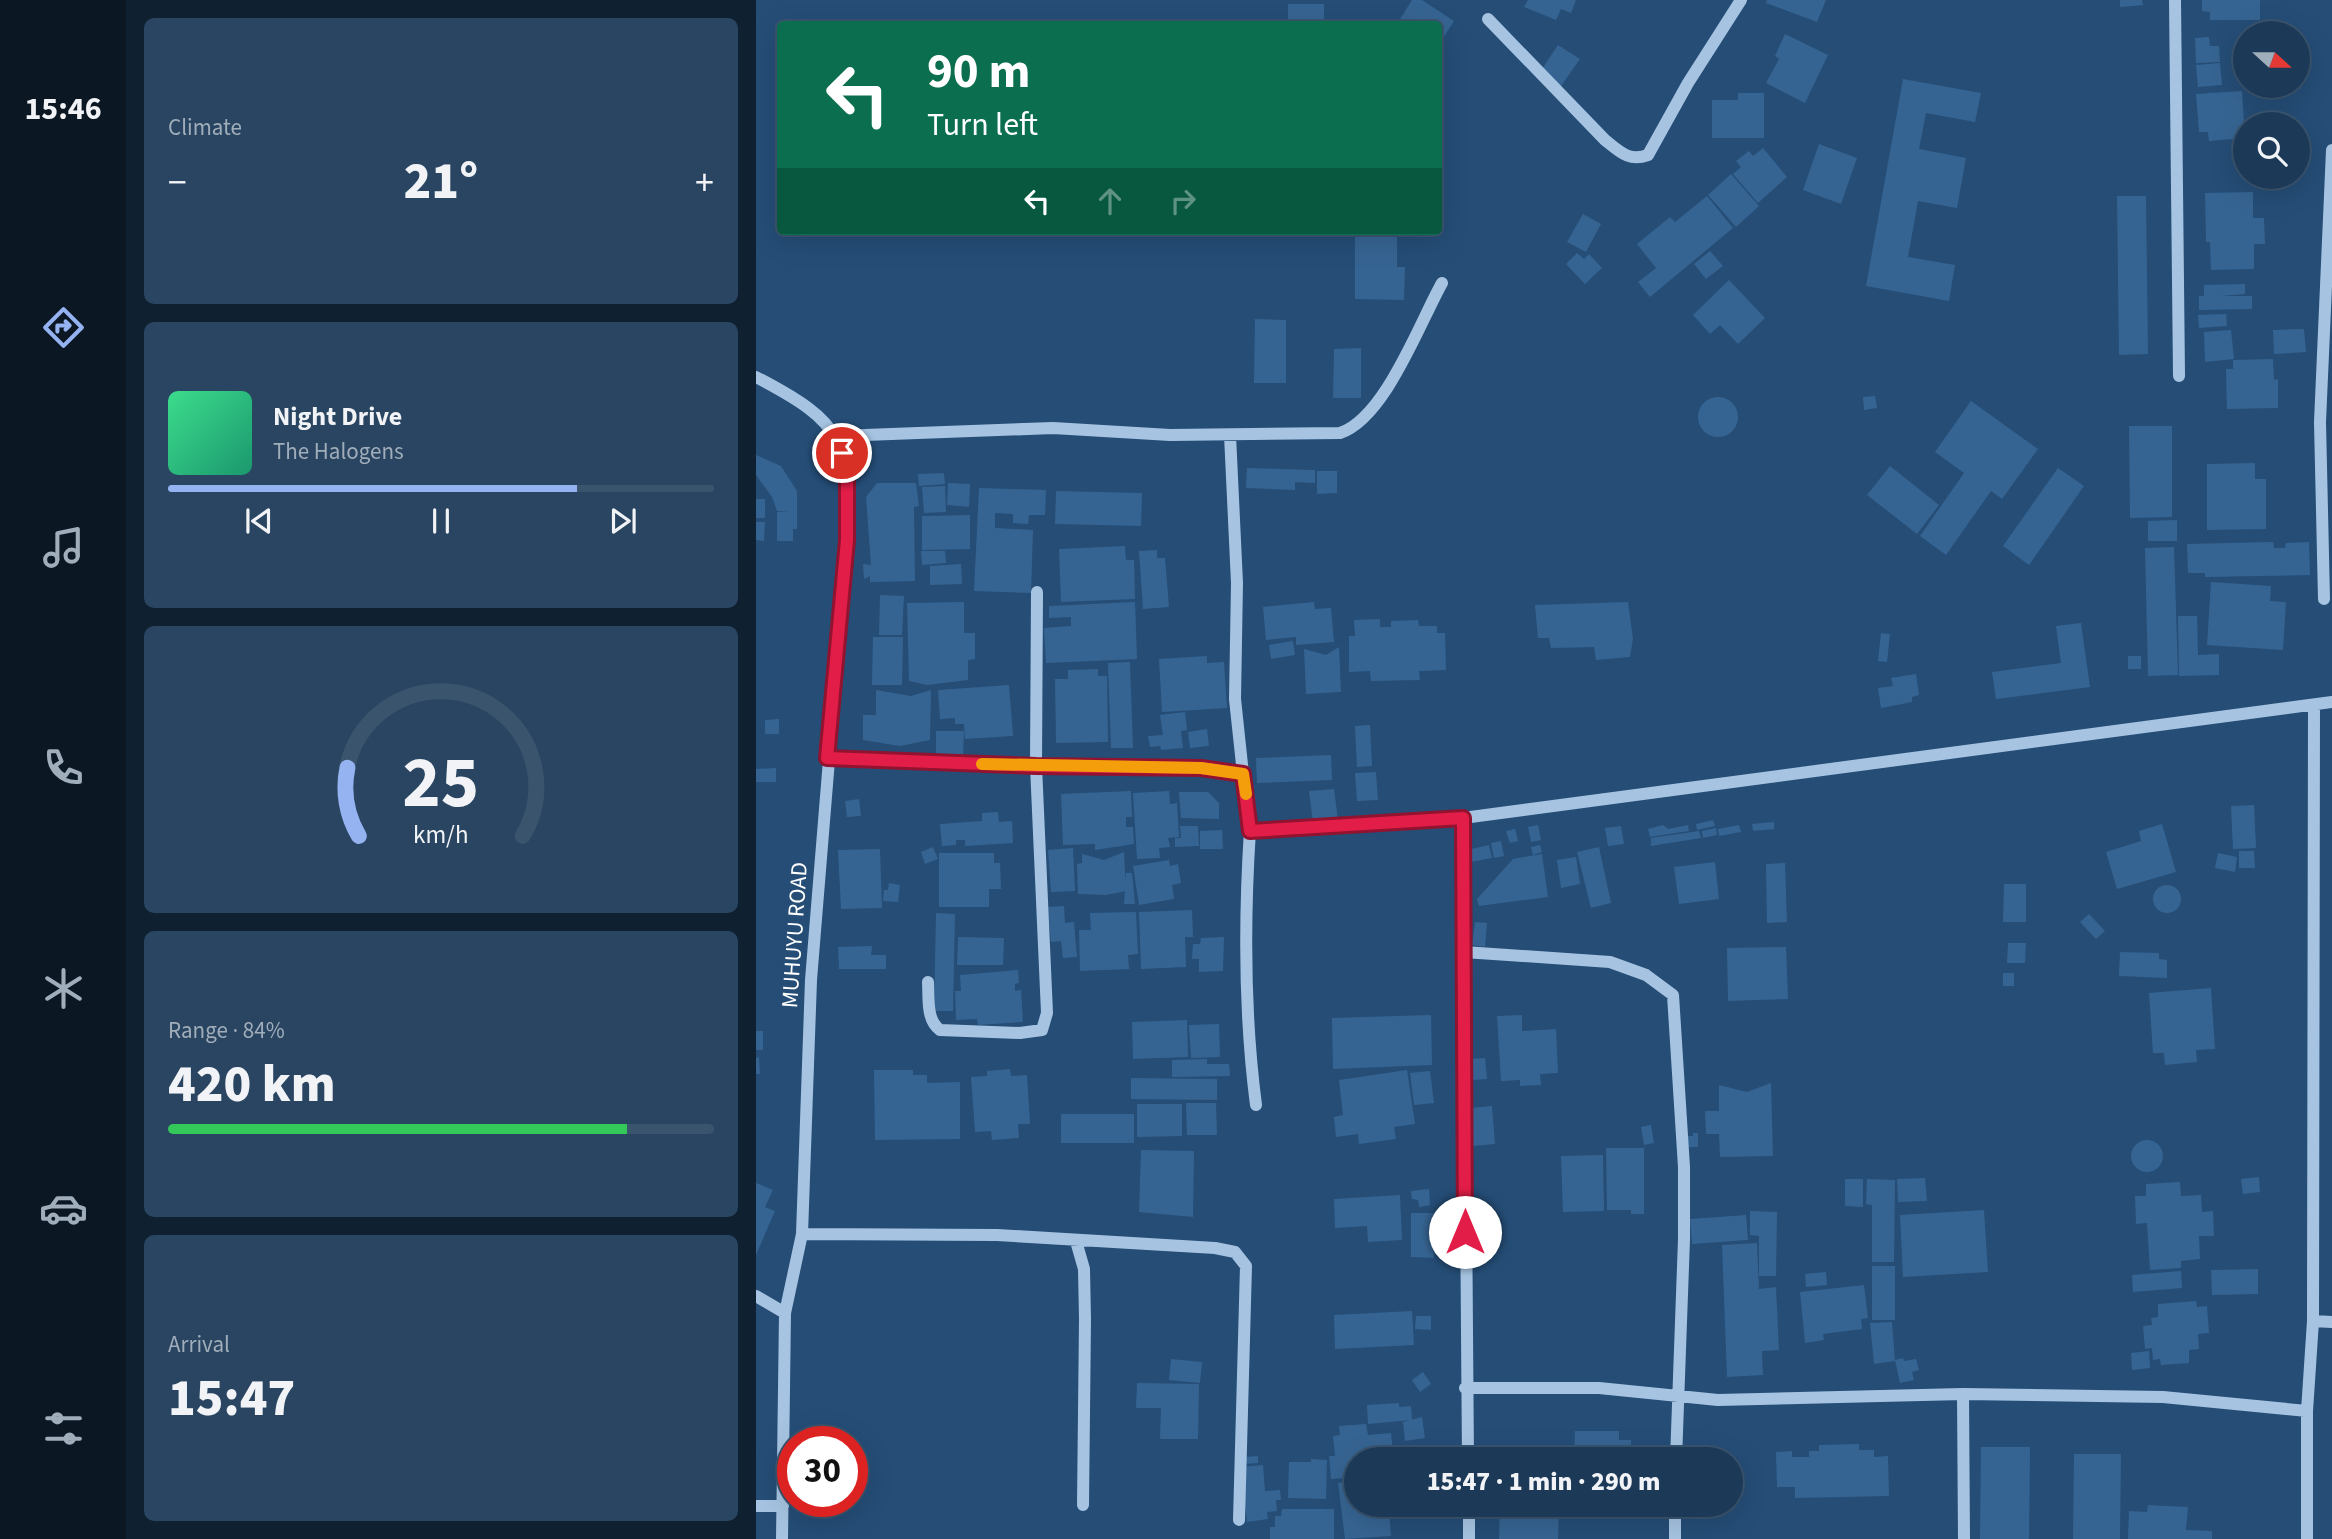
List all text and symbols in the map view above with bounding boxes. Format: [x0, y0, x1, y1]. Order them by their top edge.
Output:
north arrow [2233, 21, 2310, 98]
map controls [2233, 21, 2310, 189]
text: 90 m [927, 37, 1031, 107]
icon: left [812, 49, 903, 140]
text: 15:46 [24, 86, 102, 132]
text: Turn left [927, 102, 1038, 148]
text: Climate [168, 111, 242, 144]
button: search [2233, 112, 2310, 189]
text: 21° [404, 145, 478, 219]
text: − [168, 156, 187, 210]
text: + [695, 156, 714, 210]
icon: left [1018, 182, 1056, 220]
icon: ahead [1091, 182, 1129, 220]
icon: right [1164, 182, 1202, 220]
icon: directions [39, 303, 88, 352]
text: Night Drive [273, 398, 402, 435]
pin [812, 423, 872, 483]
icon: arrive [823, 434, 861, 472]
text: The Halogens [273, 435, 404, 468]
icon: previous [240, 502, 278, 540]
icon: pause [422, 502, 460, 540]
icon: next [604, 502, 642, 540]
icon: music [39, 523, 88, 572]
text: 25 [403, 731, 479, 835]
icon: phone [39, 743, 88, 792]
text: km/h [413, 816, 469, 852]
street label: MUHUYU ROAD [773, 861, 816, 1009]
icon: climate [39, 964, 88, 1013]
text: Range · 84% [168, 1014, 285, 1047]
text: 420 km [168, 1048, 336, 1122]
icon: car [39, 1184, 88, 1233]
position arrow [1428, 1195, 1502, 1269]
text: Arrival [168, 1328, 230, 1361]
text: 15:47 [168, 1362, 295, 1436]
icon: filters [39, 1404, 88, 1453]
speed limit sign: 30 [777, 1426, 868, 1517]
text: 15:47 · 1 min · 290 m [1427, 1463, 1660, 1500]

